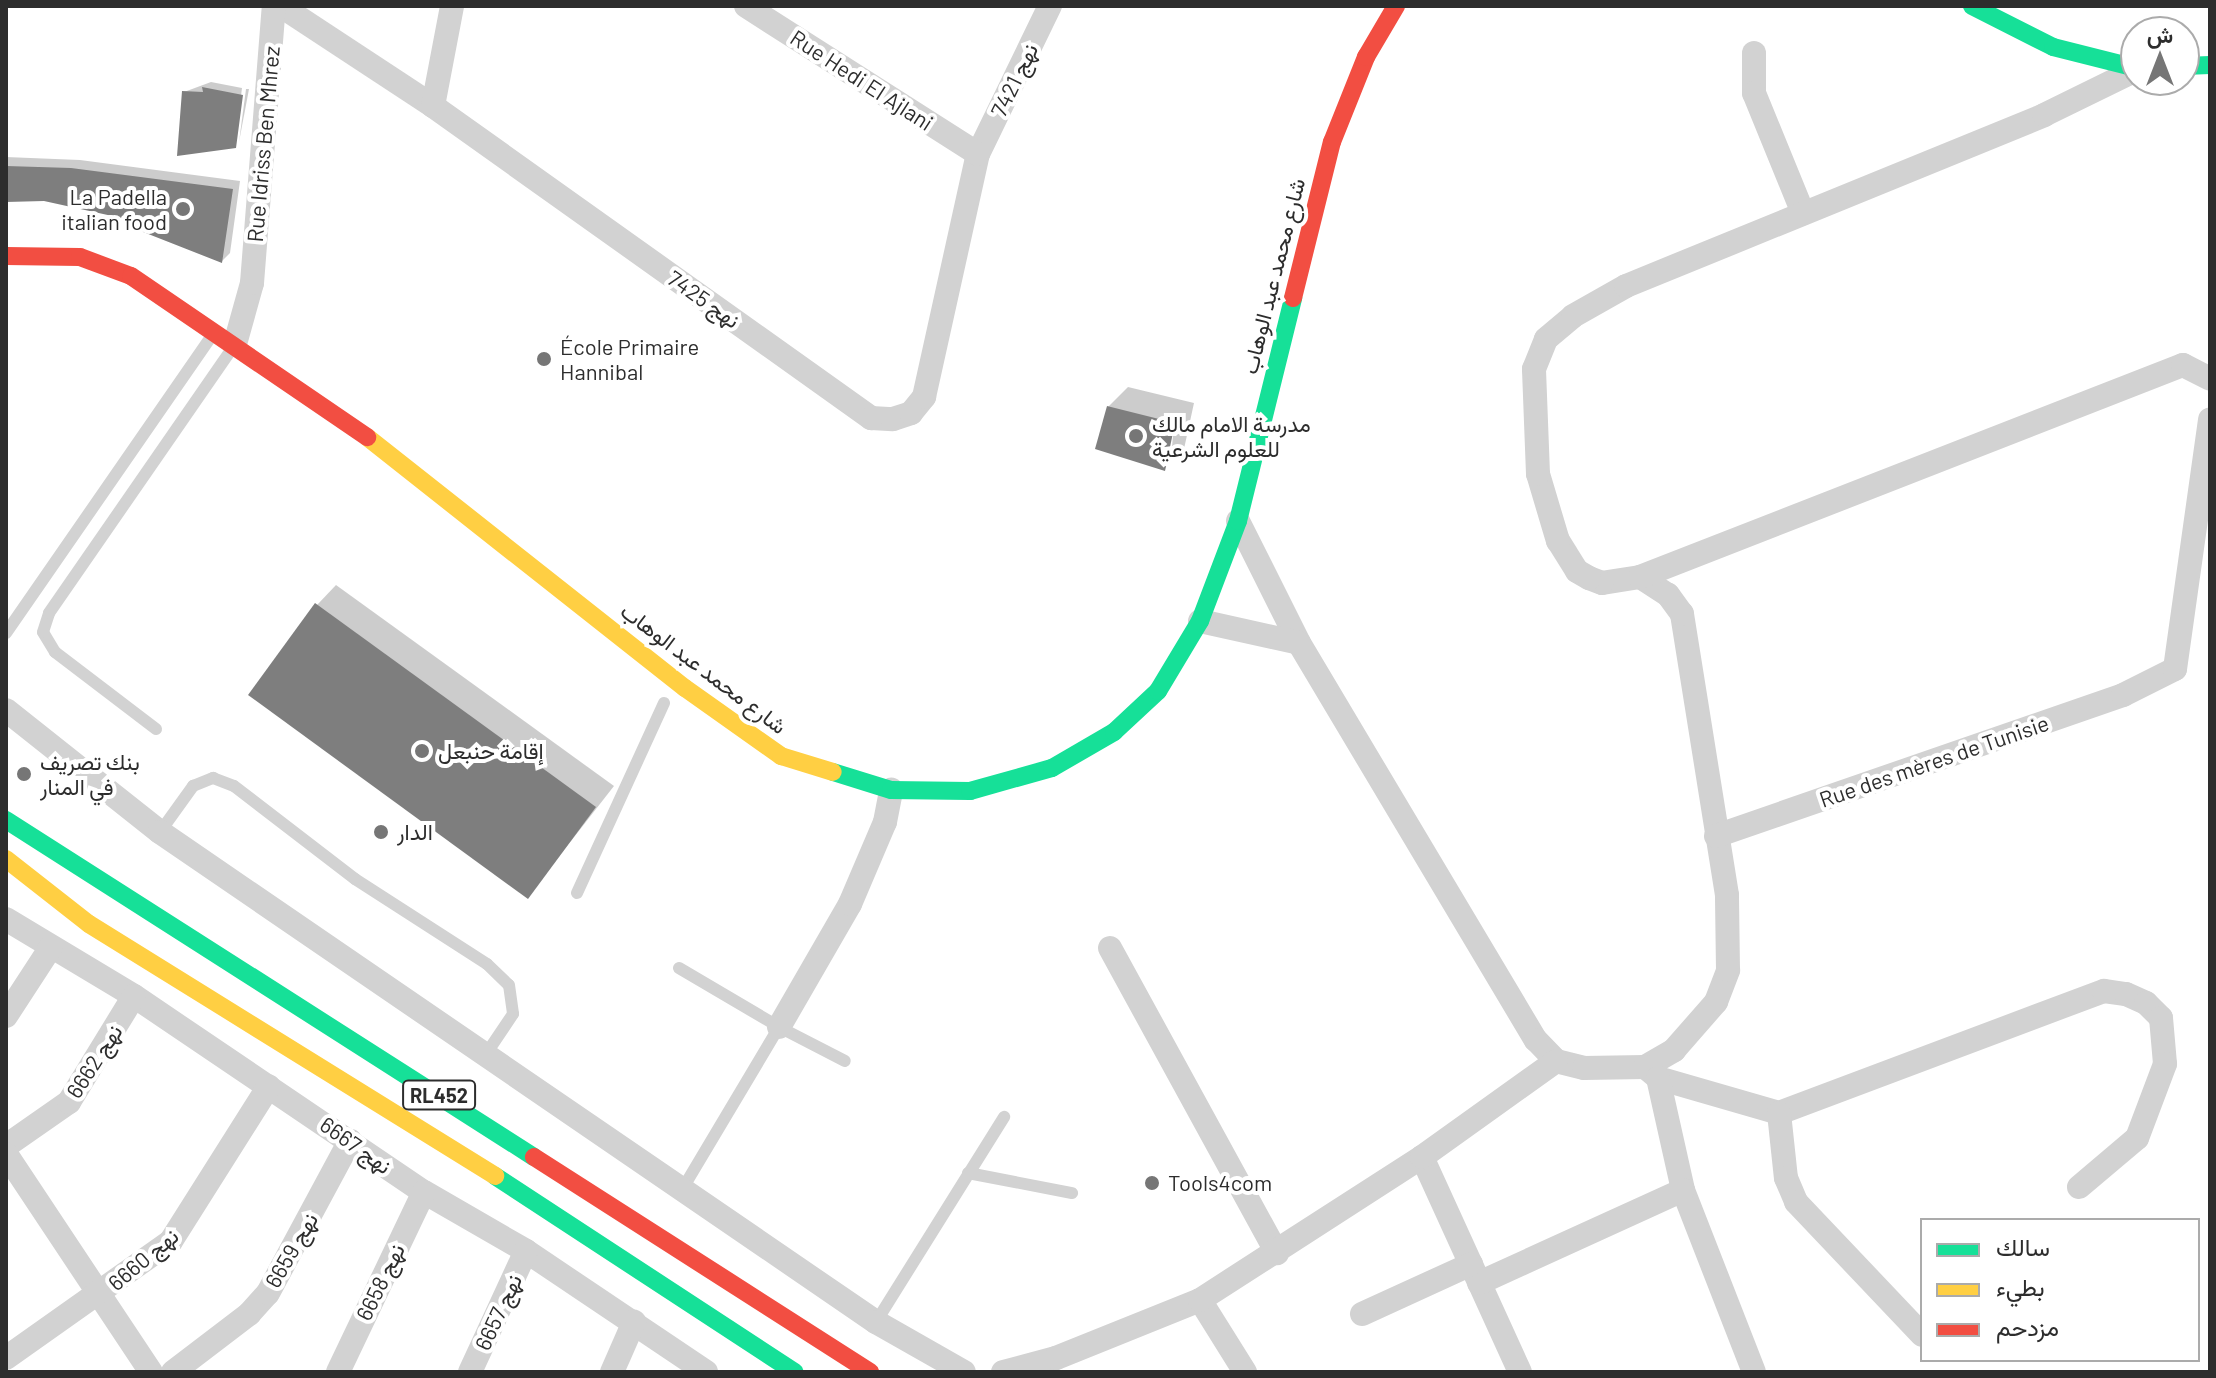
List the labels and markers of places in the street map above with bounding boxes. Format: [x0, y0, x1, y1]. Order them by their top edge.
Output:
place label: La Padella italian food [61, 183, 167, 234]
marker: La Padella italian food [174, 200, 192, 218]
place label: École Primaire Hannibal [560, 333, 699, 384]
marker: École Primaire Hannibal [535, 350, 553, 368]
place label: مدرسة الامام مالك للعلوم الشرعية [1152, 410, 1311, 462]
marker: مدرسة الامام مالك للعلوم الشرعية [1127, 427, 1145, 445]
place label: إقامة حنبعل [438, 738, 544, 764]
marker: إقامة حنبعل [413, 742, 431, 760]
place label: بنك تصريف في المنار [40, 748, 140, 800]
marker: بنك تصريف في المنار [15, 765, 33, 783]
place label: الدار [397, 819, 433, 845]
marker: الدار [372, 823, 390, 841]
place label: Tools4com [1168, 1170, 1272, 1196]
marker: Tools4com [1143, 1174, 1161, 1192]

